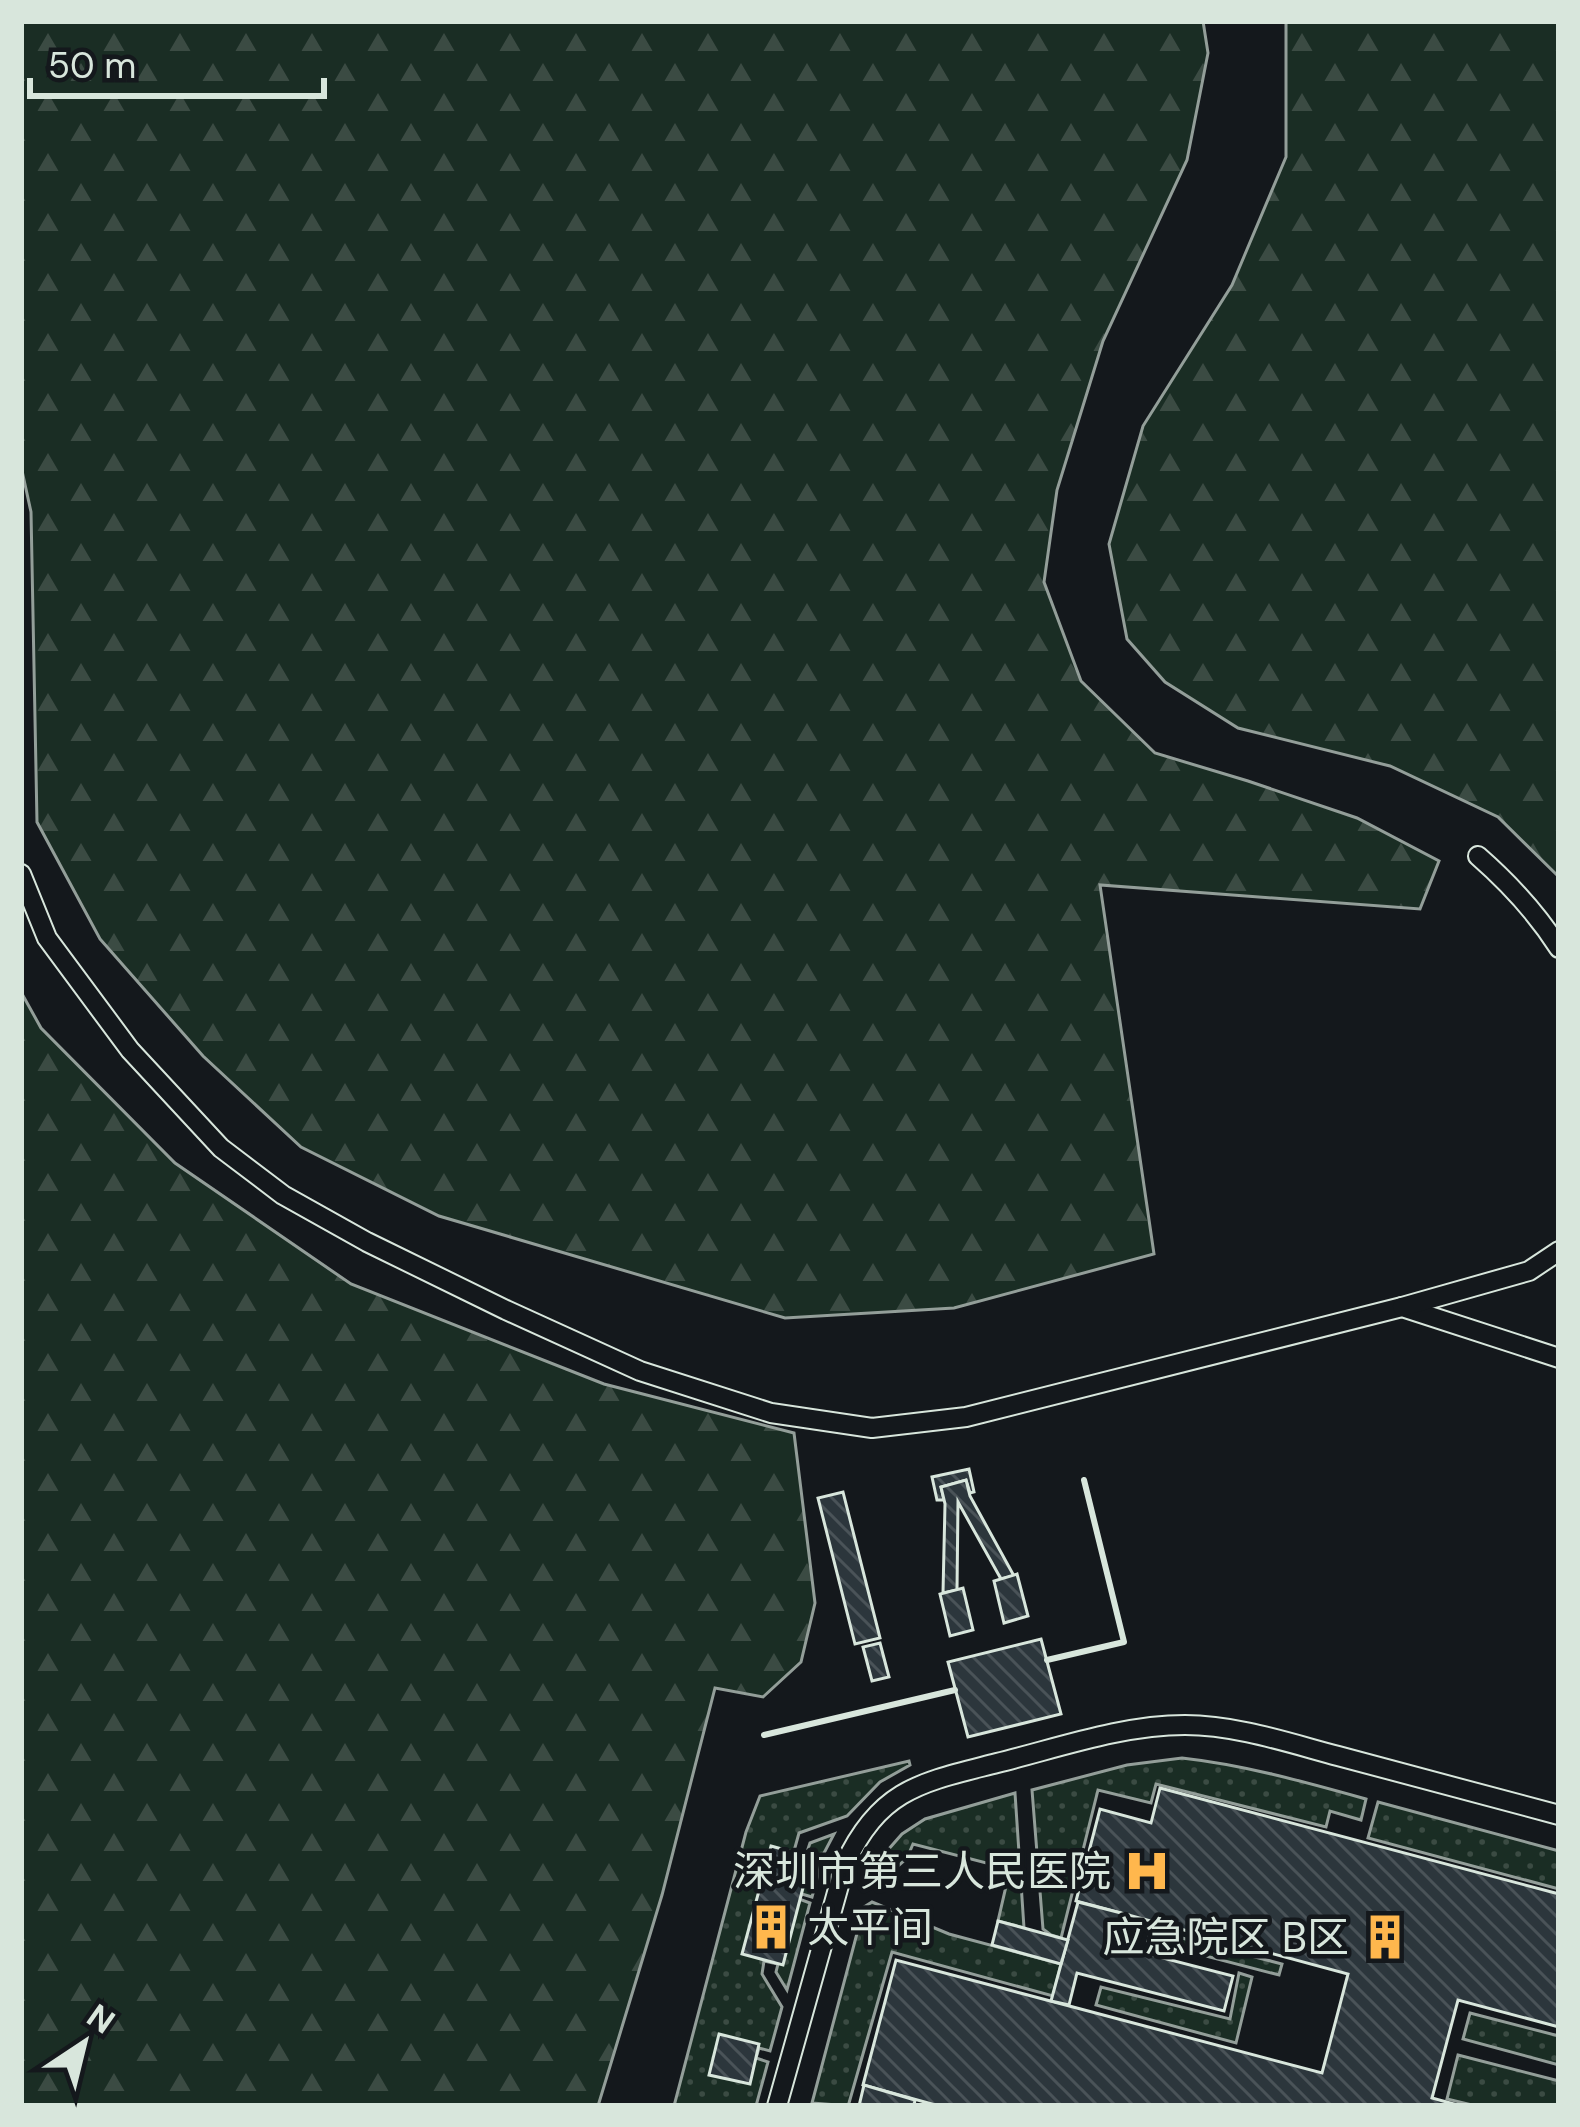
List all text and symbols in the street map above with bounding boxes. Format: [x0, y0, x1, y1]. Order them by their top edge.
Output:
scale bar [30, 24, 324, 98]
text: 50 m [48, 42, 136, 89]
place label: 深圳市第三人民医院 [733, 1844, 1111, 1899]
hospital icon: 深圳市第三人民医院 [1122, 1846, 1172, 1896]
place label: 太平间 [807, 1900, 933, 1955]
building icon: 太平间 [746, 1902, 796, 1952]
place label: 应急院区 B区 [1103, 1910, 1349, 1965]
building icon: 应急院区 B区 [1360, 1912, 1410, 1962]
north arrow [24, 1983, 144, 2103]
text: N [79, 1994, 123, 2043]

